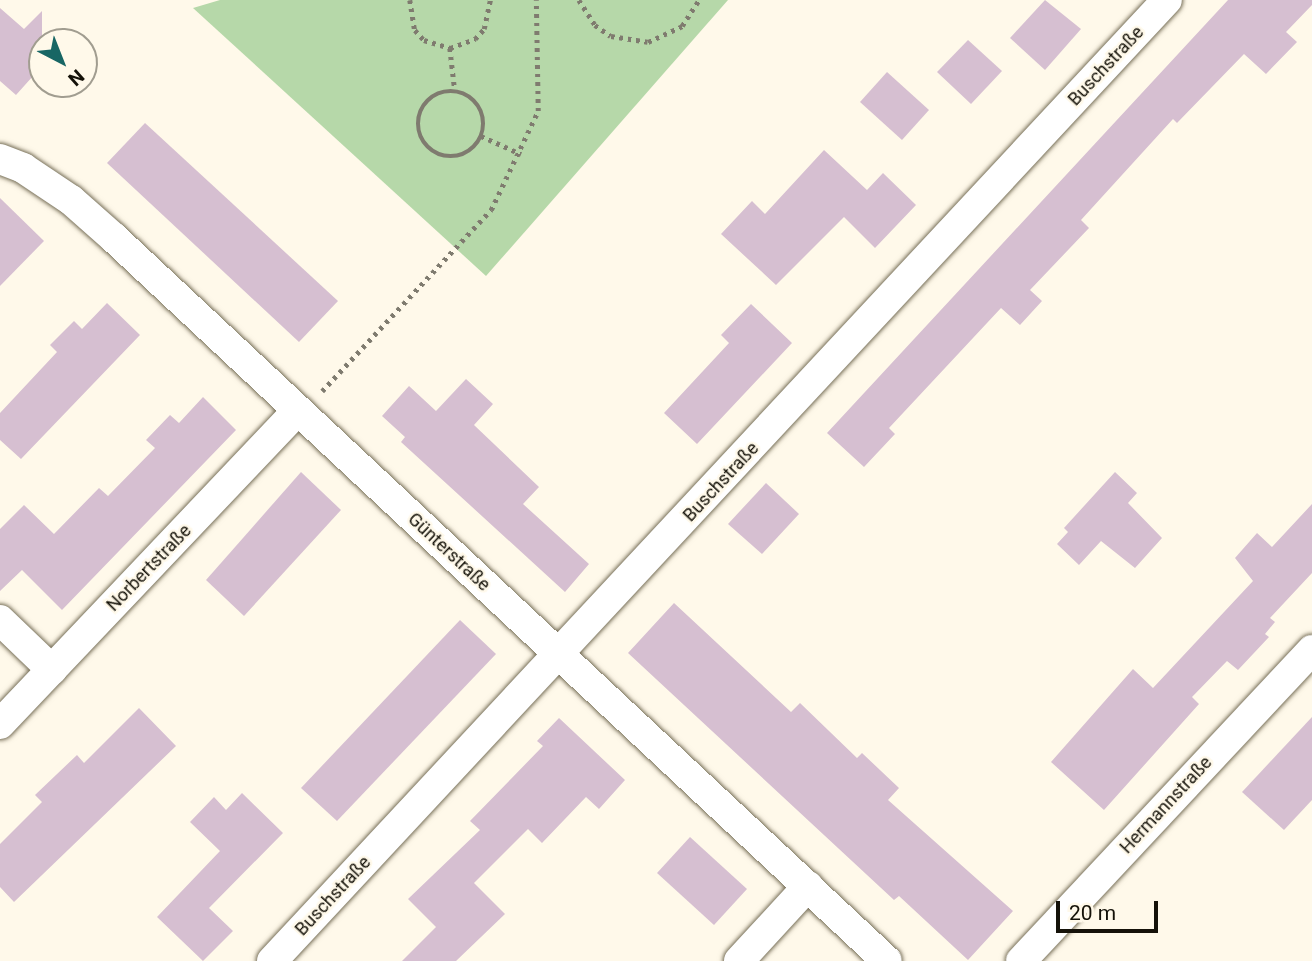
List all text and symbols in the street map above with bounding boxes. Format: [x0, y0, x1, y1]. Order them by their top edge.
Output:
street label: Buschstraße [1064, 22, 1148, 110]
north arrow [28, 28, 98, 98]
text: N [63, 64, 89, 91]
street label: Buschstraße [679, 438, 763, 526]
street label: Günterstraße [403, 508, 495, 596]
street label: Norbertstraße [102, 520, 196, 616]
street label: Hermannstraße [1116, 752, 1216, 858]
street label: Buschstraße [291, 852, 375, 940]
scale bar [1060, 888, 1162, 932]
text: 20 m [1069, 901, 1116, 925]

